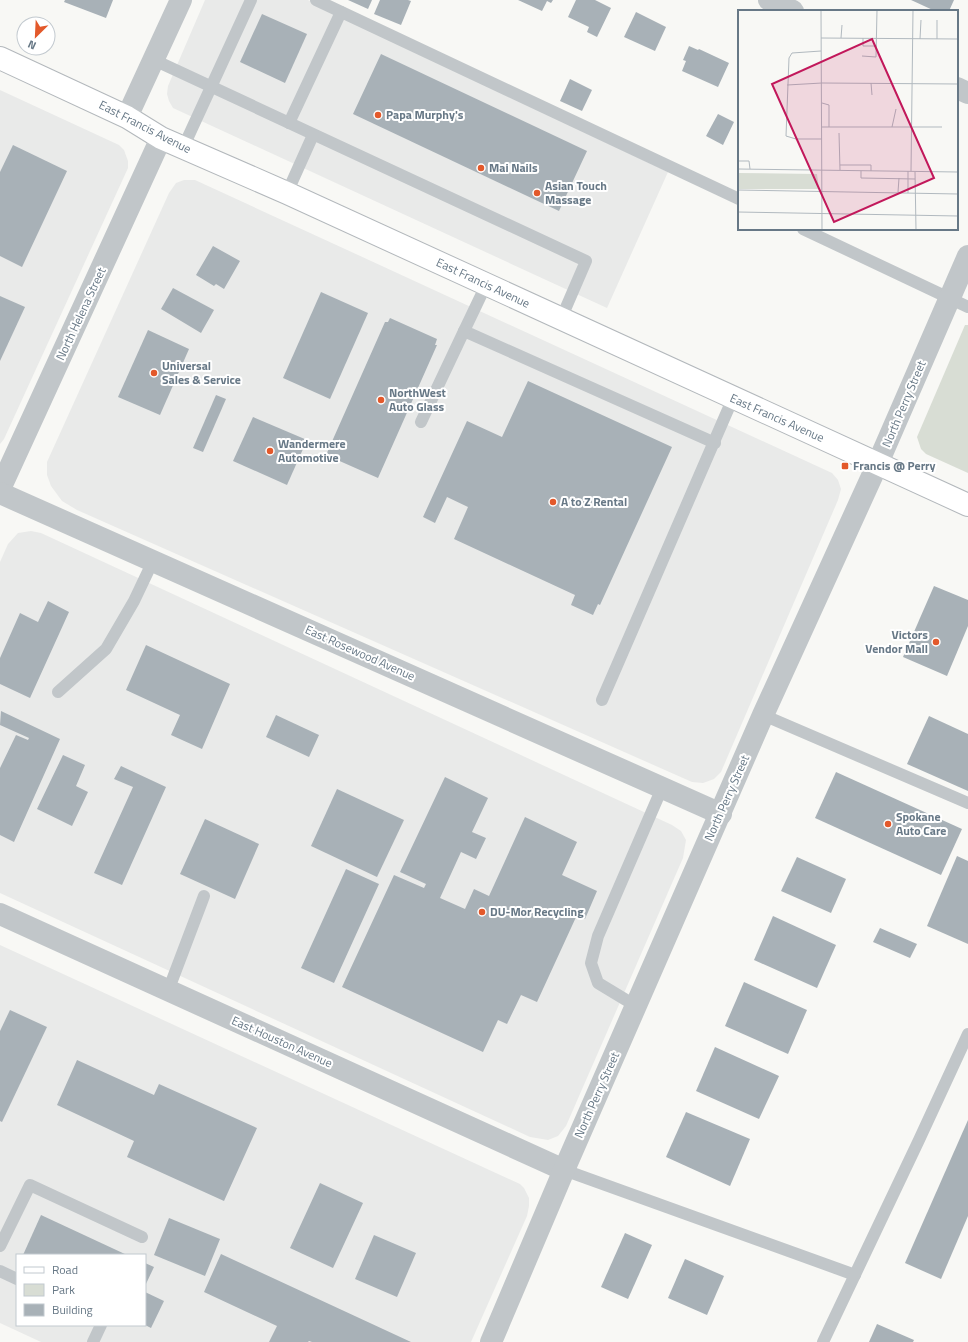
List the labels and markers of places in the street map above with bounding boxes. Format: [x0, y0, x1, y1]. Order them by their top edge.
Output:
place label: Papa Murphy's [386, 105, 464, 124]
marker: Papa Murphy's [373, 110, 383, 120]
place label: Mai Nails [489, 158, 538, 177]
marker: Mai Nails [476, 163, 486, 173]
place label: Asian Touch Massage [545, 176, 607, 209]
marker: Asian Touch Massage [532, 188, 542, 198]
place label: Universal Sales & Service [162, 356, 241, 389]
marker: Universal Sales & Service [149, 368, 159, 378]
place label: NorthWest Auto Glass [389, 383, 447, 416]
marker: NorthWest Auto Glass [376, 395, 386, 405]
place label: Wandermere Automotive [278, 434, 346, 467]
marker: Wandermere Automotive [265, 446, 275, 456]
place label: Francis @ Perry [853, 456, 936, 475]
marker: Francis @ Perry [840, 461, 850, 471]
place label: A to Z Rental [561, 492, 627, 511]
marker: A to Z Rental [548, 497, 558, 507]
place label: Victors Vendor Mall [865, 625, 928, 658]
marker: Victors Vendor Mall [931, 637, 941, 647]
place label: Spokane Auto Care [896, 807, 946, 840]
marker: Spokane Auto Care [883, 819, 893, 829]
place label: DU-Mor Recycling [490, 902, 584, 921]
marker: DU-Mor Recycling [477, 907, 487, 917]

